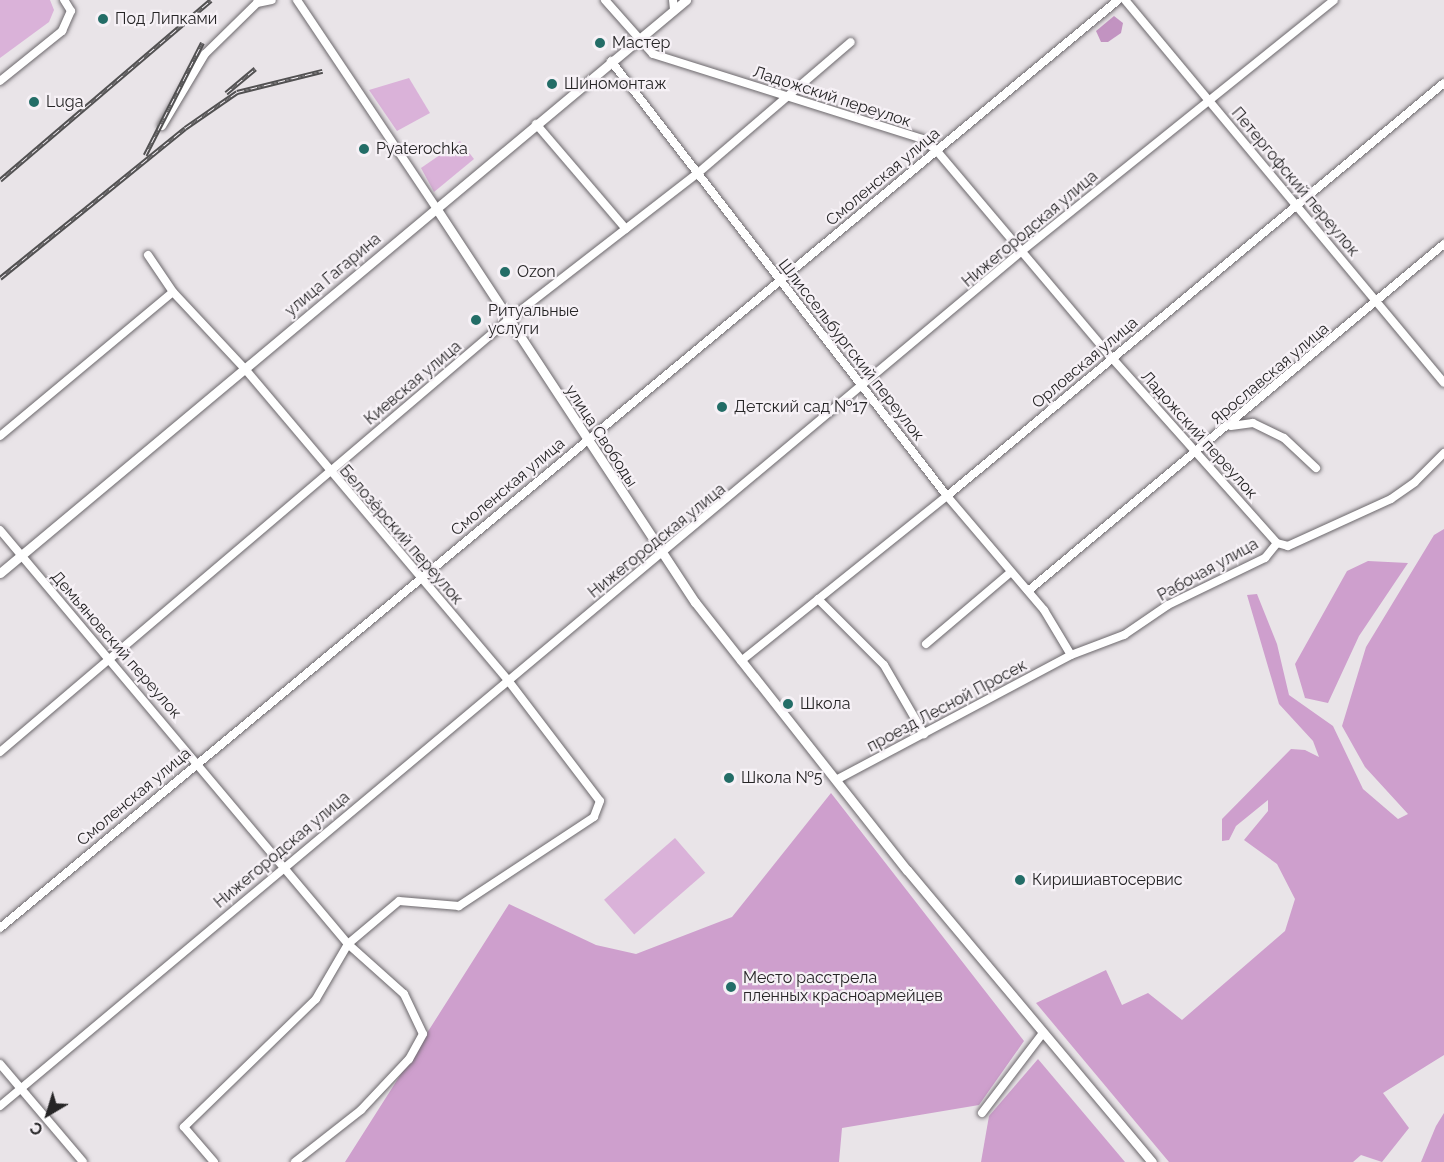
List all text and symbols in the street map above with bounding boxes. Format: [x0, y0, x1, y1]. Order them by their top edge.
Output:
place label: Под Липками [115, 9, 217, 29]
marker: Под Липками [96, 12, 110, 26]
place label: Мастер [612, 33, 670, 53]
marker: Мастер [593, 36, 607, 50]
street label: Ладожский переулок [751, 62, 913, 132]
place label: Шиномонтаж [564, 74, 667, 94]
marker: Шиномонтаж [545, 77, 559, 91]
place label: Luga [46, 92, 83, 112]
marker: Luga [27, 95, 41, 109]
street label: Петергофский переулок [1227, 104, 1363, 260]
street label: Смоленская улица [822, 124, 944, 230]
place label: Pyaterochka [376, 139, 468, 159]
marker: Pyaterochka [357, 142, 371, 156]
street label: Нижегородская улица [958, 167, 1102, 291]
street label: улица Гагарина [281, 229, 385, 321]
street label: Шлиссельбургский переулок [774, 255, 928, 445]
place label: Ozon [517, 262, 556, 282]
marker: Ozon [498, 265, 512, 279]
place label: Ритуальные услуги [488, 301, 579, 339]
marker: Ритуальные услуги [469, 313, 483, 327]
street label: Орловская улица [1028, 313, 1142, 413]
street label: Ярославская улица [1207, 319, 1333, 429]
street label: Киевская улица [360, 337, 466, 429]
street label: Ладожский переулок [1137, 367, 1261, 503]
street label: улица Свободы [561, 381, 641, 491]
place label: Детский сад №17 [734, 397, 868, 417]
marker: Детский сад №17 [715, 400, 729, 414]
street label: Смоленская улица [447, 434, 569, 540]
street label: Белозёрский переулок [335, 461, 467, 609]
street label: Нижегородская улица [584, 480, 730, 602]
street label: Рабочая улица [1154, 534, 1262, 606]
street label: Демьяновский переулок [47, 567, 185, 723]
street label: проезд Лесной Просек [864, 656, 1030, 756]
place label: Школа [800, 694, 850, 714]
marker: Школа [781, 697, 795, 711]
street label: Смоленская улица [73, 744, 195, 850]
place label: Школа №5 [741, 768, 822, 788]
marker: Школа №5 [722, 771, 736, 785]
street label: Нижегородская улица [210, 788, 354, 912]
place label: Киришиавтосервис [1032, 870, 1183, 890]
marker: Киришиавтосервис [1013, 873, 1027, 887]
place label: Место расстрела пленных красноармейцев [743, 968, 943, 1006]
marker: Место расстрела пленных красноармейцев [724, 980, 738, 994]
north arrow [18, 1084, 78, 1144]
text: С [26, 1118, 47, 1139]

